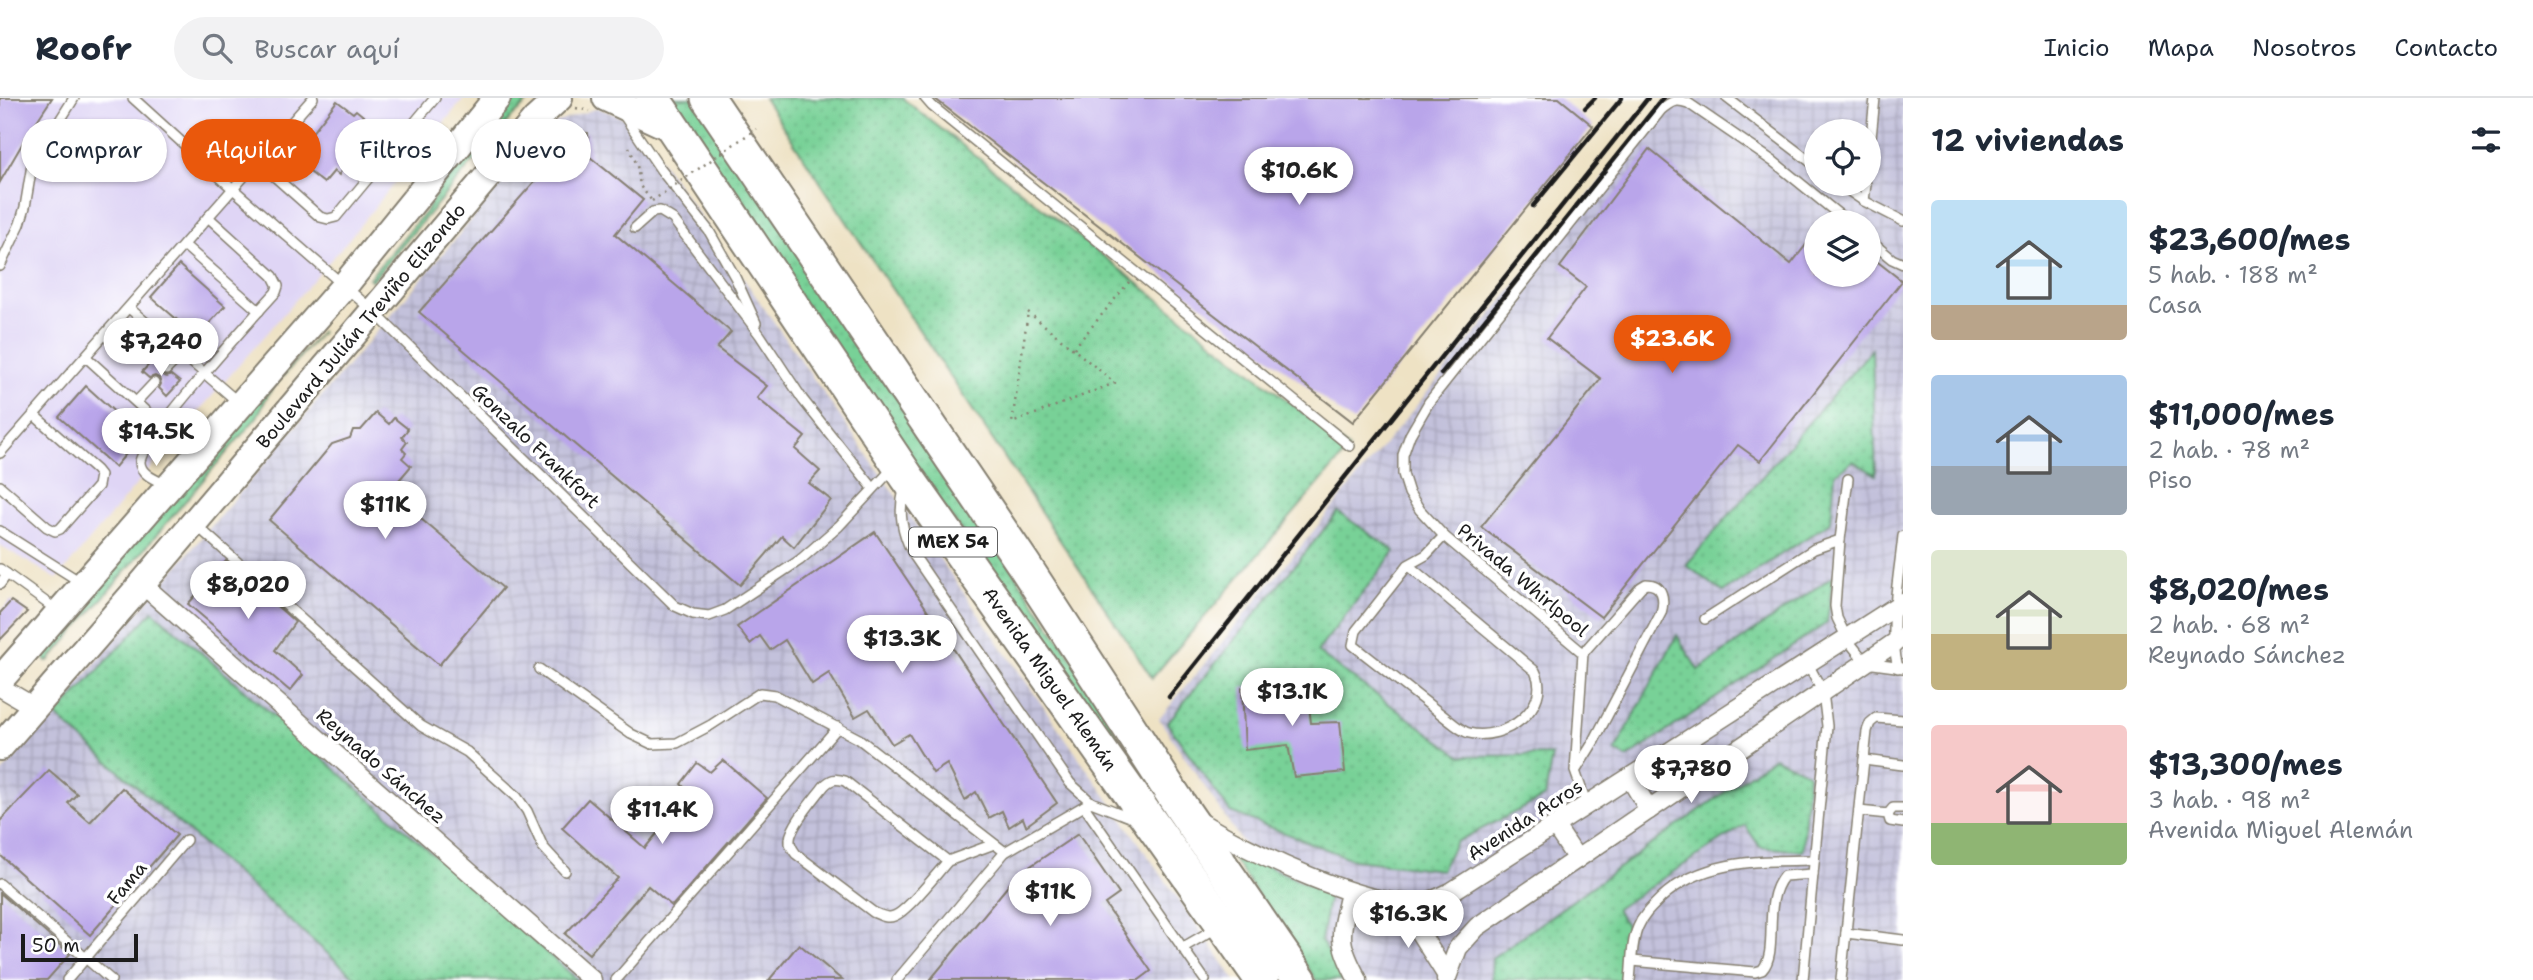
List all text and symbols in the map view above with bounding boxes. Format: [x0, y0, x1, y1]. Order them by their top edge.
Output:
search box [174, 17, 664, 80]
text: Roofr [35, 26, 132, 71]
icon: search [198, 29, 236, 67]
text: Buscar aquí [254, 31, 400, 66]
text: Inicio [2044, 32, 2110, 64]
text: Mapa [2148, 32, 2214, 64]
text: Nosotros [2252, 32, 2357, 64]
text: Contacto [2395, 32, 2498, 64]
chip: Comprar [21, 119, 167, 182]
chip: Alquilar [181, 119, 321, 182]
chip: Filtros [335, 119, 457, 182]
chip: Nuevo [471, 119, 591, 182]
map controls [1804, 119, 1881, 287]
button: locate [1804, 119, 1881, 196]
text: 12 viviendas [1931, 120, 2124, 161]
icon: filters [2467, 121, 2505, 159]
pin: $10.6K [1242, 148, 1356, 207]
text: $10.6K [1260, 155, 1338, 185]
street label: Boulevard Julián Treviño Elizondo [251, 198, 471, 454]
button: layers [1804, 210, 1881, 287]
text: $23,600/mes [2148, 219, 2351, 260]
icon: home [1987, 228, 2071, 312]
text: 5 hab. · 188 m² [2148, 260, 2318, 290]
text: Casa [2148, 290, 2201, 320]
pin: $23.6K [1615, 316, 1729, 375]
pin: $7,240 [104, 318, 218, 378]
text: $23.6K [1630, 323, 1714, 353]
text: $7,240 [120, 326, 202, 356]
street label: Gonzalo Frankfort [466, 378, 606, 514]
text: $11,000/mes [2148, 394, 2335, 435]
icon: home [1987, 403, 2071, 487]
pin: $14.5K [99, 408, 213, 468]
text: $14.5K [118, 416, 194, 446]
text: 2 hab. · 78 m² [2148, 435, 2310, 465]
text: Piso [2148, 465, 2192, 495]
pin: $11K [344, 482, 426, 541]
text: $11K [359, 489, 411, 519]
street label: Privada Whirlpool [1452, 518, 1594, 643]
road number: MEX 54 [909, 528, 997, 556]
pin: $8,020 [191, 561, 305, 621]
text: $8,020 [206, 569, 290, 599]
text: $8,020/mes [2148, 569, 2329, 610]
icon: home [1987, 578, 2071, 662]
street label: Avenida Miguel Alemán [977, 582, 1123, 776]
text: 2 hab. · 68 m² [2148, 610, 2310, 640]
pin: $13.3K [845, 616, 959, 675]
text: $13.3K [863, 623, 941, 653]
text: Reynado Sánchez [2148, 640, 2346, 670]
pin: $13.1K [1235, 668, 1349, 728]
text: $13.1K [1256, 676, 1328, 706]
street label: Reynado Sánchez [311, 703, 451, 829]
text: $13,300/mes [2148, 744, 2343, 785]
pin: $7,780 [1634, 746, 1748, 805]
text: $7,780 [1650, 753, 1732, 783]
icon: home [1987, 753, 2071, 837]
street label: Avenida Acros [1463, 773, 1587, 867]
text: 3 hab. · 98 m² [2148, 785, 2311, 815]
pin: $11.4K [605, 786, 719, 846]
text: $11.4K [626, 794, 698, 824]
text: Avenida Miguel Alemán [2148, 815, 2413, 845]
street label: Fama [101, 856, 153, 910]
pin: $11K [1009, 868, 1091, 928]
text: $11K [1024, 876, 1076, 906]
pin: $16.3K [1351, 890, 1465, 950]
text: $16.3K [1369, 898, 1447, 928]
scale bar [21, 931, 138, 963]
text: 50 m [32, 933, 80, 958]

